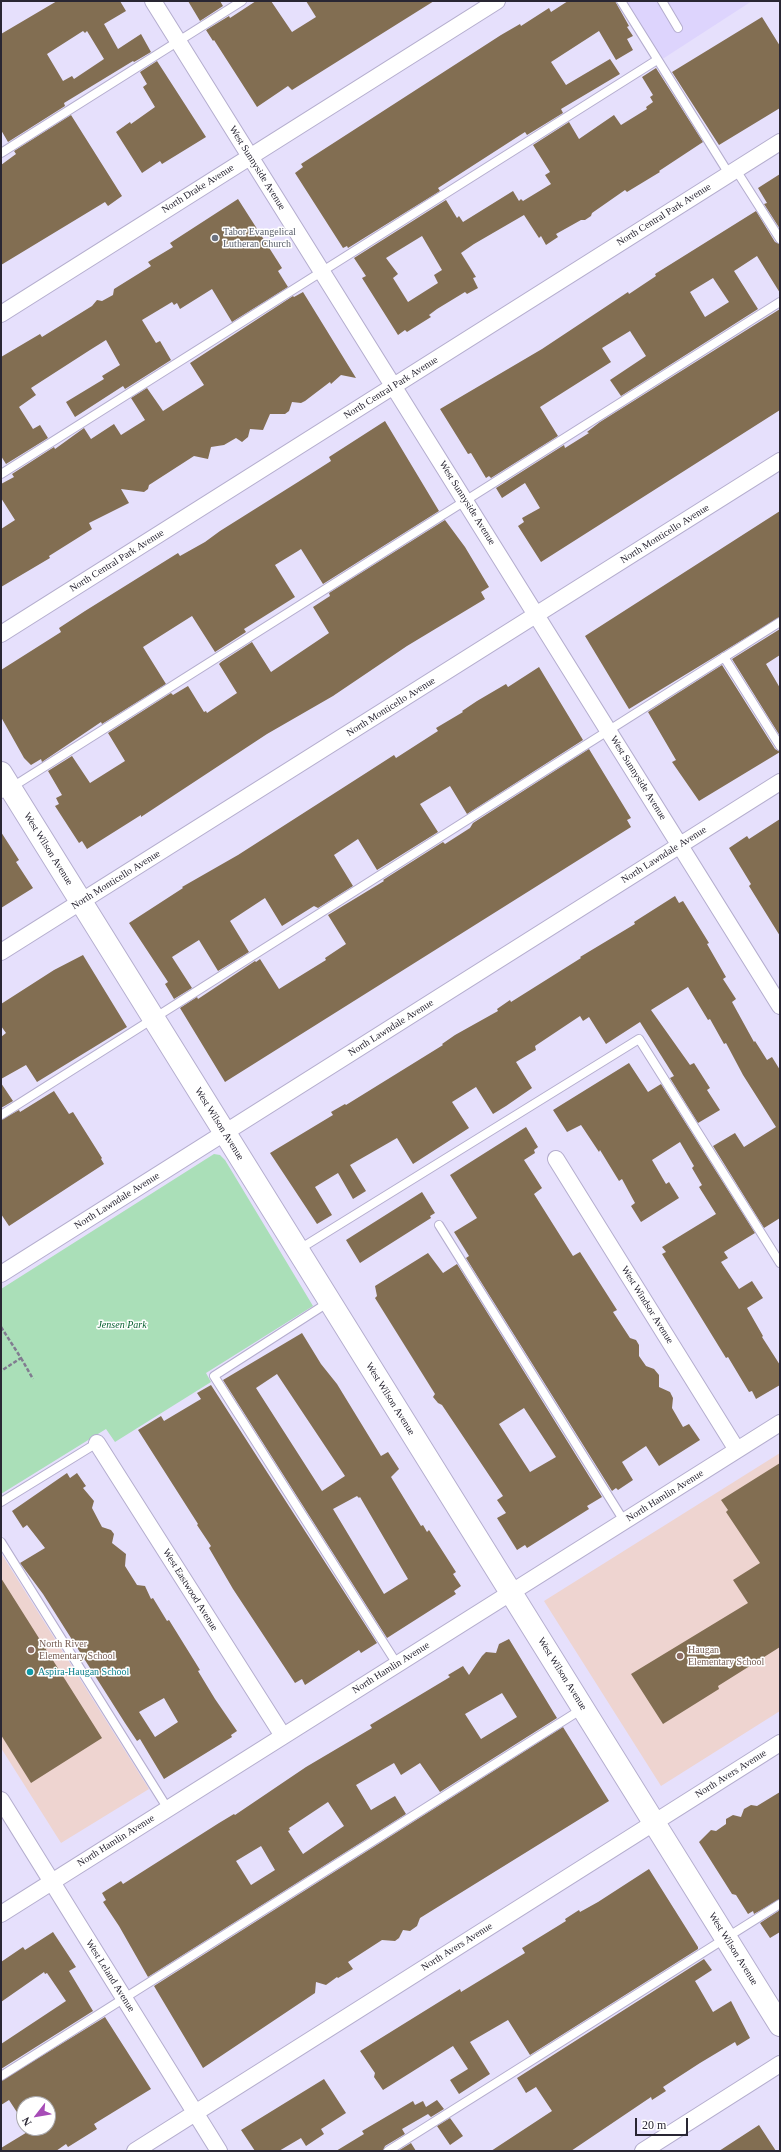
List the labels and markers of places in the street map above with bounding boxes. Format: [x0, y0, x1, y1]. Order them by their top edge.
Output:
place label: Tabor Evangelical Lutheran Church [223, 226, 296, 250]
marker: Tabor Evangelical Lutheran Church [210, 233, 220, 243]
place label: North River Elementary School [39, 1638, 115, 1662]
place label: Haugan Elementary School [688, 1644, 764, 1668]
marker: North River Elementary School [26, 1645, 36, 1655]
marker: Haugan Elementary School [675, 1651, 685, 1661]
place label: Aspira-Haugan School [38, 1666, 129, 1678]
marker: Aspira-Haugan School [25, 1667, 35, 1677]

